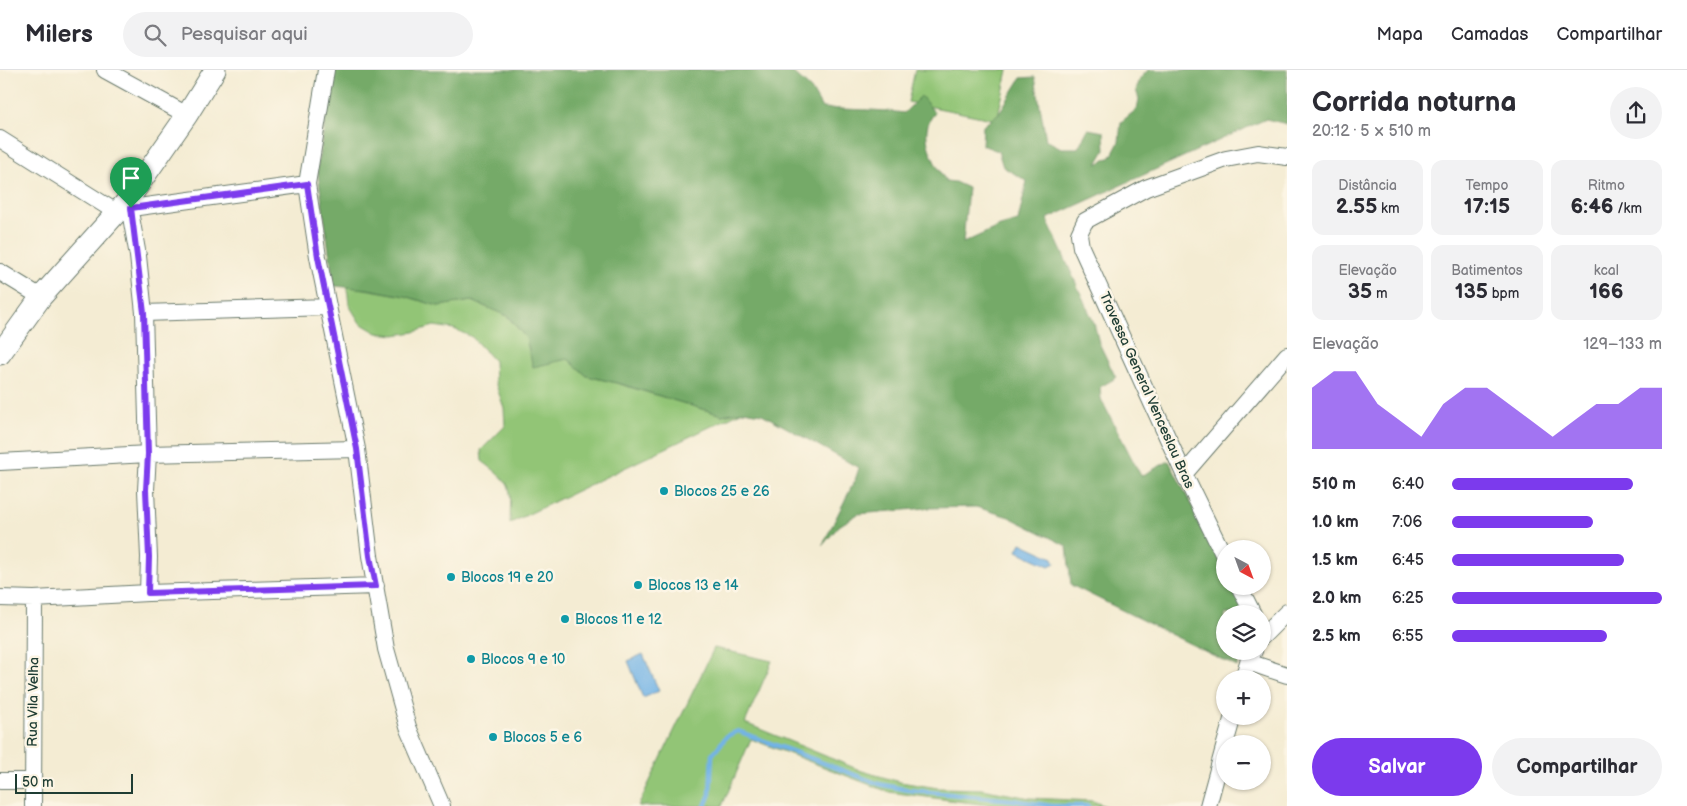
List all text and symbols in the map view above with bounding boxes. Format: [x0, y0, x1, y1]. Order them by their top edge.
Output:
search box [123, 12, 473, 57]
text: Milers [25, 20, 93, 49]
icon: search [141, 21, 169, 49]
text: Pesquisar aqui [181, 23, 308, 46]
text: Mapa [1377, 24, 1423, 45]
text: Camadas [1451, 24, 1528, 45]
text: Compartilhar [1556, 24, 1662, 45]
text: Corrida noturna [1312, 86, 1517, 119]
button: share [1610, 87, 1662, 139]
text: 20:12 · 5 × 510 m [1312, 122, 1431, 141]
pin [110, 157, 152, 208]
icon: arrive [117, 164, 145, 192]
text: Distância [1338, 177, 1397, 194]
text: Tempo [1466, 177, 1508, 194]
text: Ritmo [1588, 177, 1625, 194]
text: 2.55 [1336, 194, 1377, 219]
text: 17:15 [1464, 194, 1510, 219]
text: 6:46 [1571, 194, 1613, 219]
text: km [1377, 200, 1399, 217]
text: /km [1613, 200, 1642, 217]
text: Elevação [1338, 262, 1397, 279]
text: Batimentos [1451, 262, 1523, 279]
text: kcal [1594, 262, 1619, 279]
text: 35 [1348, 279, 1372, 304]
text: 135 [1455, 279, 1488, 304]
text: 166 [1589, 279, 1623, 304]
text: m [1372, 285, 1388, 302]
text: bpm [1488, 285, 1519, 302]
street label: Travessa General Venceslau Bras [1096, 289, 1198, 491]
text: Elevação [1312, 335, 1379, 354]
text: 129–133 m [1583, 335, 1662, 354]
text: 510 m [1312, 475, 1356, 494]
text: 6:40 [1392, 475, 1424, 494]
place label: Blocos 25 e 26 [674, 483, 770, 500]
marker: Blocos 25 e 26 [658, 485, 670, 497]
text: 1.0 km [1312, 513, 1359, 532]
text: 7:06 [1392, 513, 1422, 532]
north arrow [1216, 540, 1271, 595]
map controls [1216, 540, 1271, 790]
text: 1.5 km [1312, 551, 1358, 570]
text: 6:45 [1392, 551, 1424, 570]
place label: Blocos 19 e 20 [461, 569, 554, 586]
marker: Blocos 19 e 20 [445, 571, 457, 583]
place label: Blocos 13 e 14 [648, 577, 739, 594]
marker: Blocos 13 e 14 [632, 579, 644, 591]
text: 2.0 km [1312, 589, 1361, 608]
text: 6:25 [1392, 589, 1424, 608]
button: layers [1216, 605, 1271, 660]
place label: Blocos 11 e 12 [575, 611, 663, 628]
marker: Blocos 11 e 12 [559, 613, 571, 625]
text: 2.5 km [1312, 627, 1361, 646]
text: 6:55 [1392, 627, 1423, 646]
place label: Blocos 9 e 10 [481, 651, 565, 668]
marker: Blocos 9 e 10 [465, 653, 477, 665]
street label: Rua Vila Velha [24, 657, 42, 747]
button: + [1216, 670, 1271, 725]
place label: Blocos 5 e 6 [503, 729, 583, 746]
marker: Blocos 5 e 6 [487, 731, 499, 743]
button: − [1216, 735, 1271, 790]
button: Salvar [1312, 738, 1482, 796]
button: Compartilhar [1492, 738, 1662, 796]
scale bar [15, 771, 132, 794]
text: 50 m [22, 774, 54, 791]

